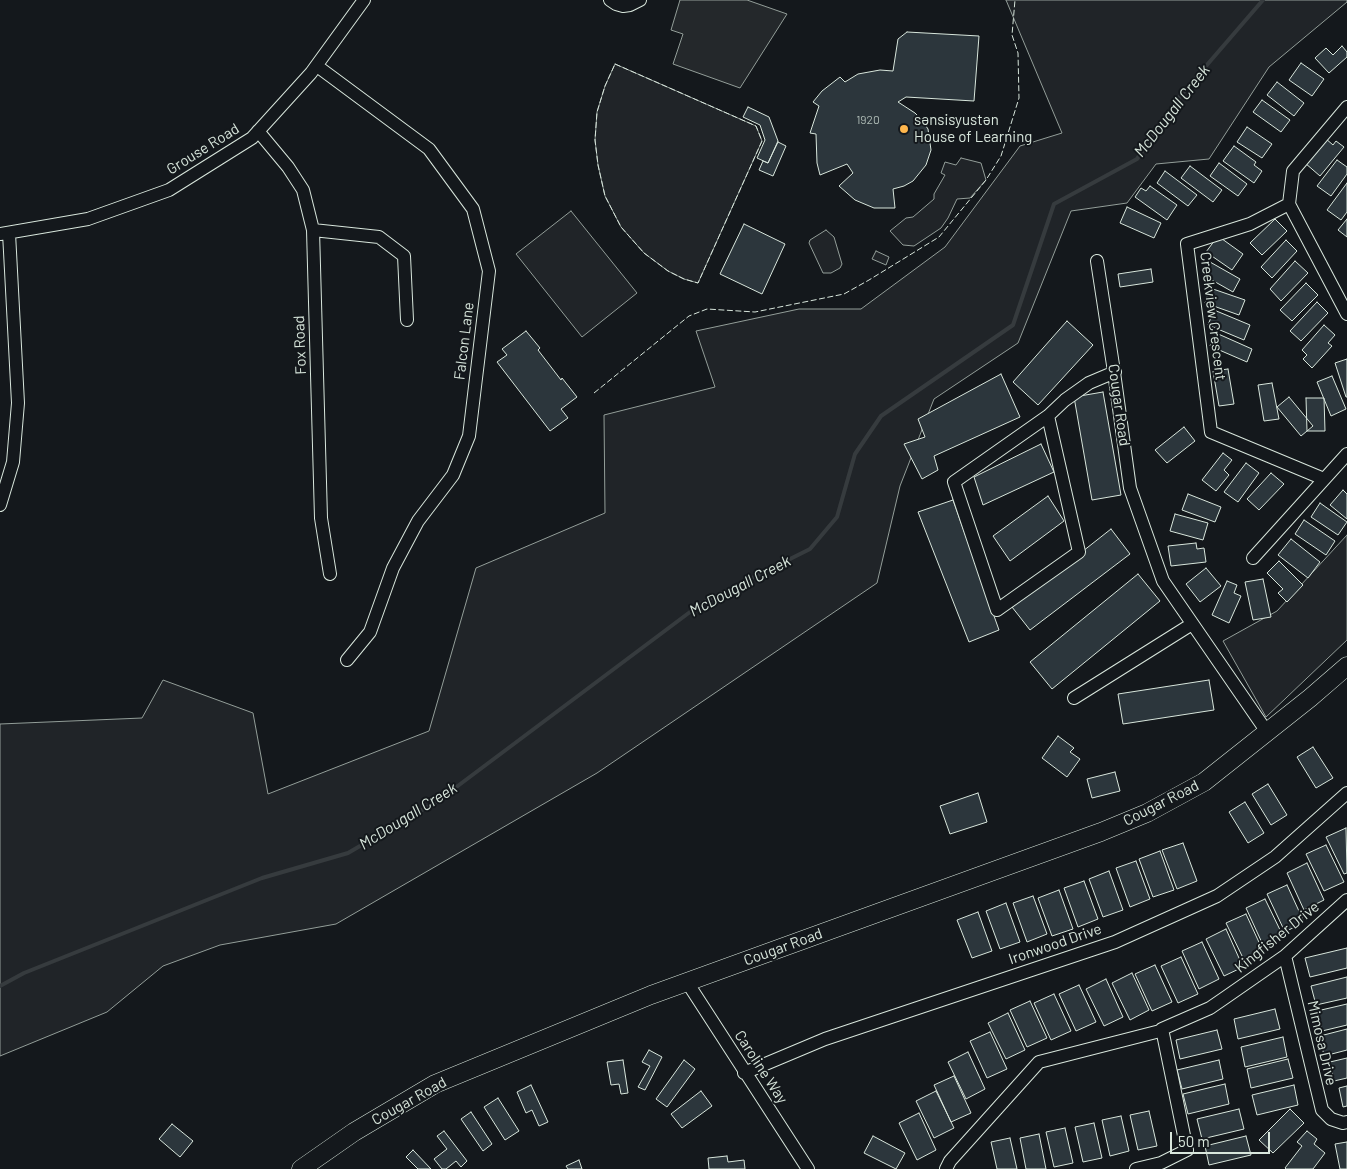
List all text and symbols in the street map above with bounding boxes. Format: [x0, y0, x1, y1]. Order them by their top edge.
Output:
water label: McDougall Creek [1130, 61, 1214, 161]
place label: sənsisyustən House of Learning [914, 111, 1032, 146]
house number: 1920 [856, 113, 880, 127]
street label: Grouse Road [163, 120, 243, 178]
marker: sənsisyustən House of Learning [898, 123, 910, 135]
street label: Creekview Crescent [1196, 251, 1230, 381]
street label: Falcon Lane [450, 301, 478, 381]
street label: Fox Road [290, 315, 310, 375]
street label: Cougar Road [1104, 363, 1134, 447]
water label: McDougall Creek [686, 551, 794, 621]
street label: Cougar Road [1120, 776, 1202, 830]
water label: McDougall Creek [355, 778, 461, 854]
street label: Kingfisher Drive [1231, 897, 1323, 977]
street label: Ironwood Drive [1006, 920, 1104, 968]
street label: Cougar Road [741, 924, 825, 970]
street label: Mimosa Drive [1304, 999, 1340, 1087]
street label: Caroline Way [731, 1027, 791, 1107]
street label: Cougar Road [369, 1073, 449, 1129]
scale bar [1172, 1122, 1272, 1154]
text: 50 m [1178, 1132, 1210, 1150]

